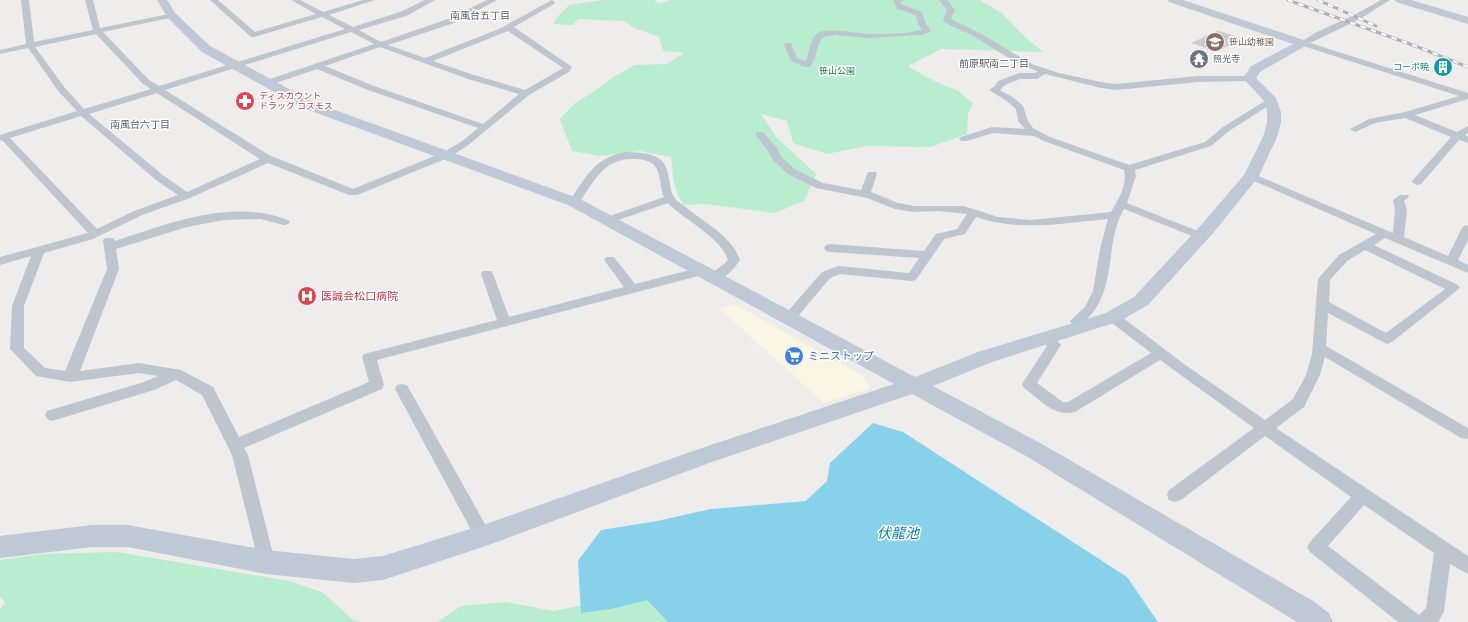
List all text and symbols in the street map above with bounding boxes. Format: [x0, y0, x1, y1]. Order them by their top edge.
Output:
district label: 南風台五丁目 [450, 9, 510, 23]
school or university icon: 笹山幼稚園 [1204, 31, 1226, 53]
place label: 笹山幼稚園 [1229, 36, 1274, 49]
temple icon: 照光寺 [1188, 48, 1210, 70]
place label: 照光寺 [1213, 53, 1240, 66]
building icon: コーポ暁 [1432, 56, 1454, 78]
district label: 前原駅南二丁目 [959, 57, 1029, 71]
place label: コーポ暁 [1393, 61, 1429, 74]
park label: 笹山公園 [819, 65, 855, 78]
pharmacy icon: ディスカウント ドラッグ コスモス [234, 90, 256, 112]
place label: ディスカウント ドラッグ コスモス [259, 90, 333, 113]
district label: 南風台六丁目 [110, 118, 170, 132]
hospital icon: 医誠会松口病院 [296, 285, 318, 307]
place label: 医誠会松口病院 [321, 289, 398, 304]
supermarket icon: ミニストップ [783, 345, 805, 367]
place label: ミニストップ [808, 349, 874, 364]
water label: 伏龍池 [877, 524, 921, 544]

